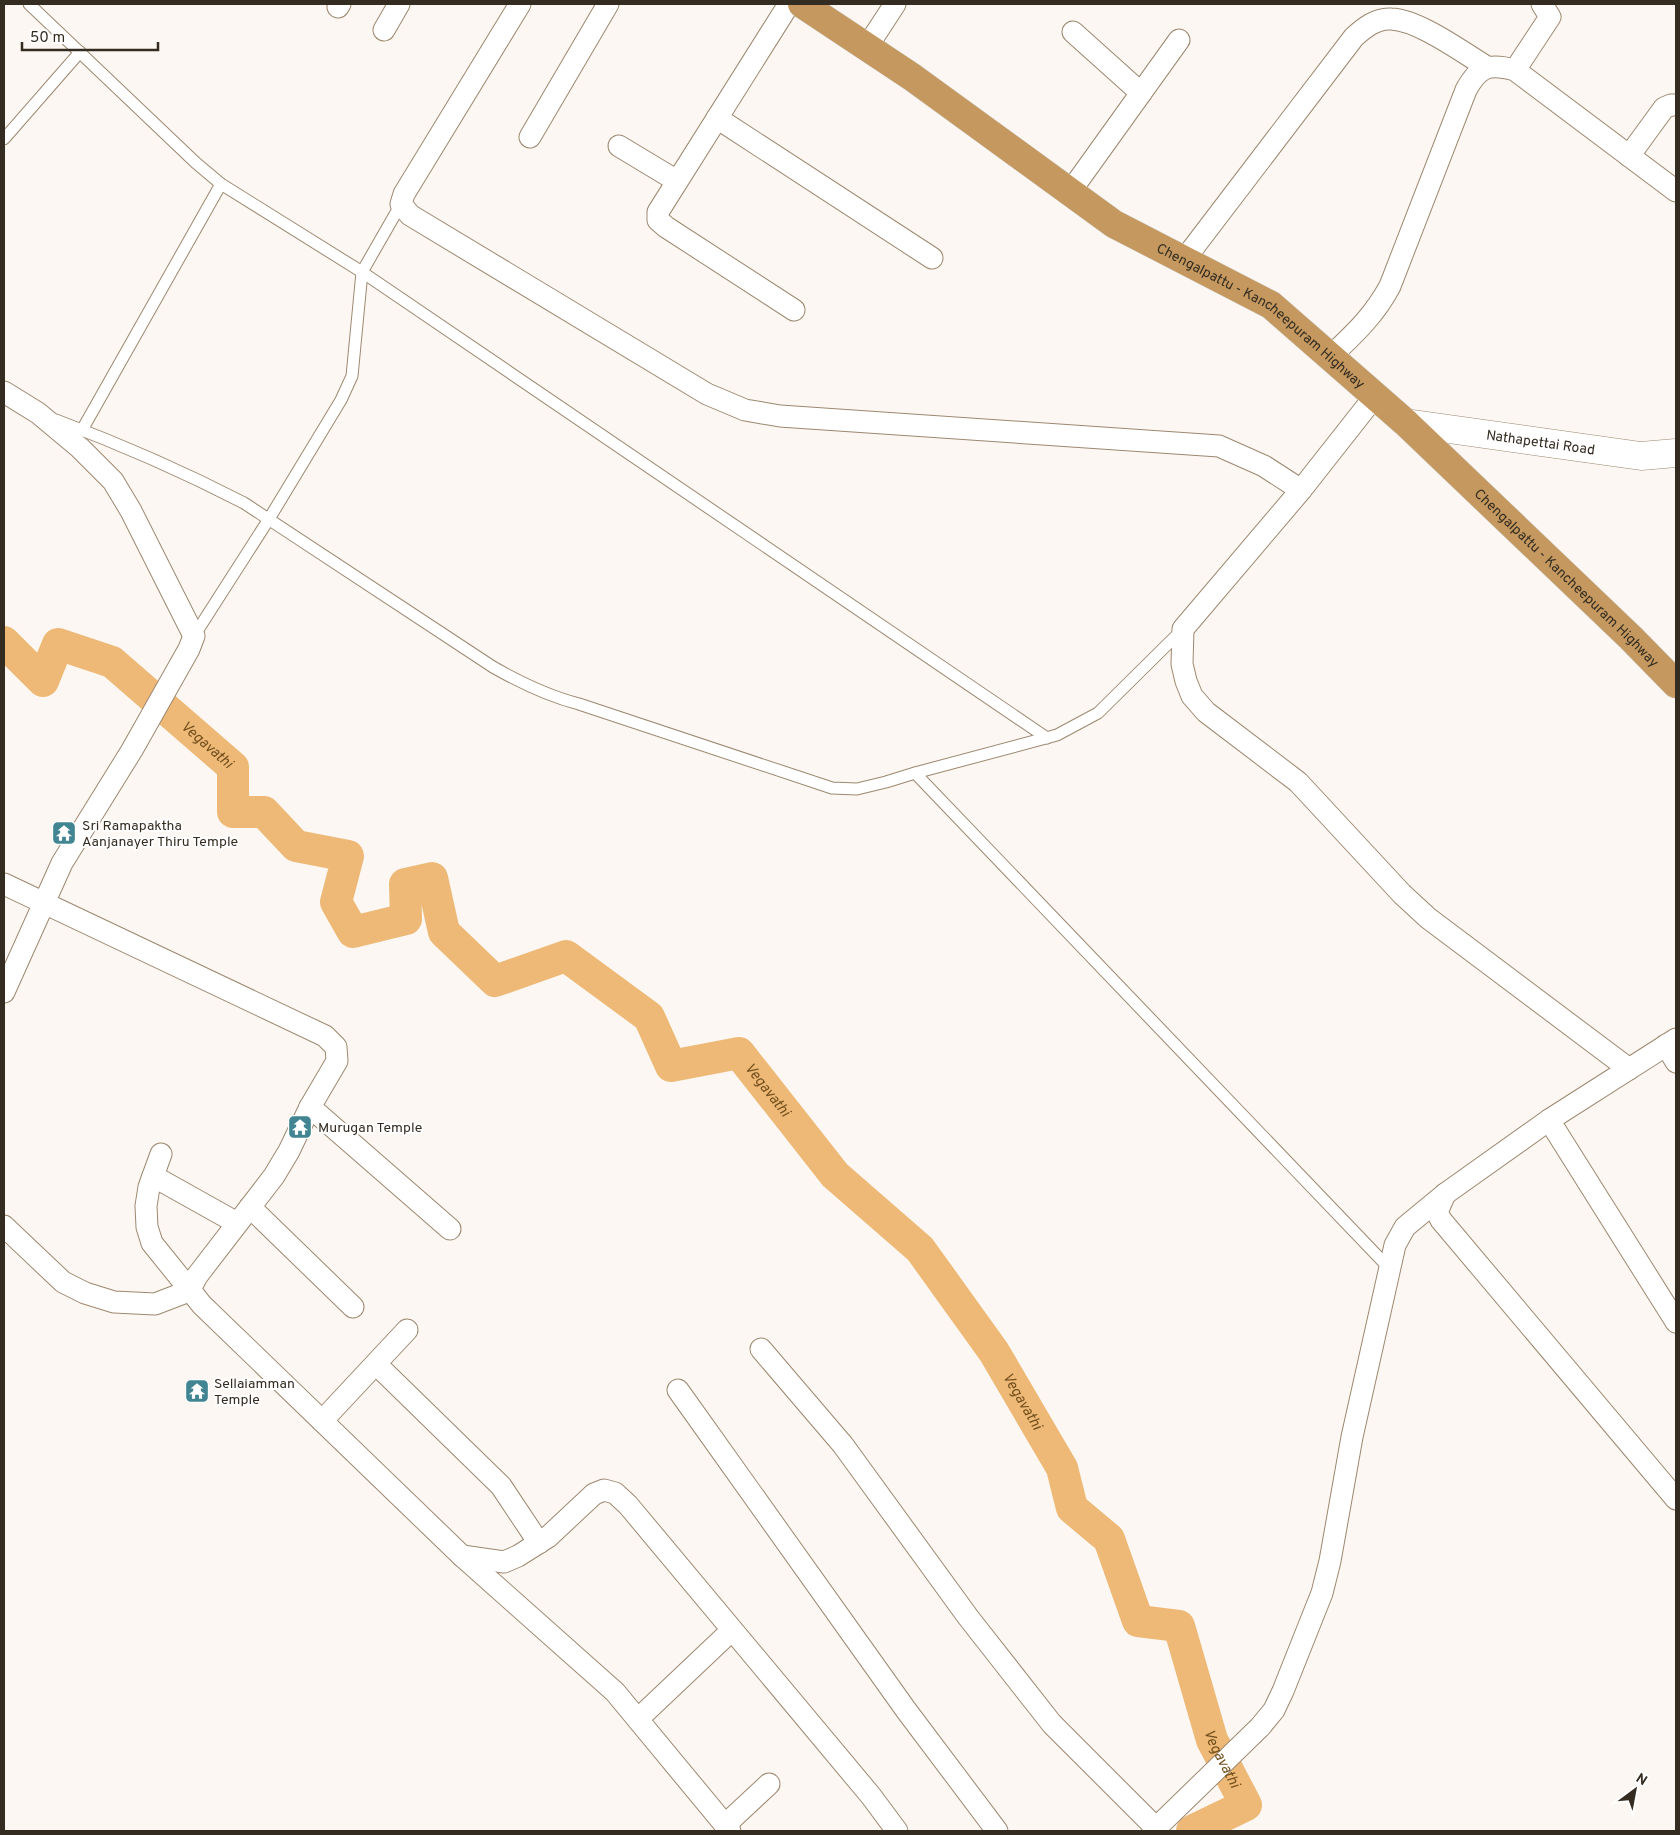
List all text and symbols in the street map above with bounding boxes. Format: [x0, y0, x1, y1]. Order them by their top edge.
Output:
scale bar [22, 20, 159, 52]
text: 50 m [30, 29, 65, 48]
street label: Chengalpattu - Kancheepuram Highway [1153, 240, 1368, 393]
street label: Nathapettai Road [1485, 427, 1596, 459]
street label: Chengalpattu - Kancheepuram Highway [1470, 486, 1662, 671]
water label: Vegavathi [176, 718, 237, 774]
place label: Sri Ramapaktha Aanjanayer Thiru Temple [82, 818, 238, 851]
temple icon: Sri Ramapaktha Aanjanayer Thiru Temple [51, 820, 77, 846]
water label: Vegavathi [740, 1060, 794, 1122]
temple icon: Murugan Temple [287, 1114, 313, 1140]
place label: Murugan Temple [318, 1120, 422, 1137]
water label: Vegavathi [997, 1370, 1046, 1435]
place label: Sellaiamman Temple [214, 1376, 295, 1409]
temple icon: Sellaiamman Temple [184, 1378, 210, 1404]
water label: Vegavathi [1198, 1727, 1244, 1793]
north arrow [1610, 1765, 1660, 1815]
text: N [1632, 1770, 1650, 1790]

